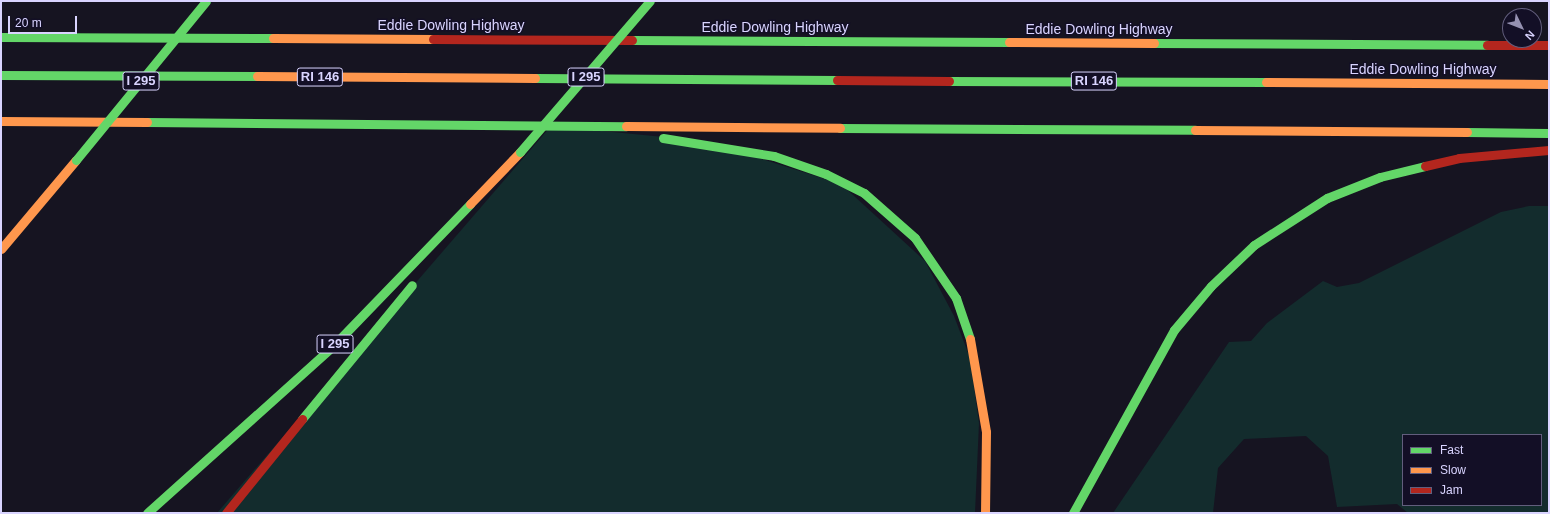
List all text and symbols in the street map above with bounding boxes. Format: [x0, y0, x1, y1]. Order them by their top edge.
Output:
scale bar [10, 8, 79, 34]
north arrow [1502, 8, 1542, 48]
text: 20 m [15, 16, 42, 30]
street label: Eddie Dowling Highway [377, 17, 525, 33]
street label: Eddie Dowling Highway [701, 19, 849, 35]
street label: Eddie Dowling Highway [1025, 21, 1173, 37]
text: N [1523, 28, 1537, 42]
street label: Eddie Dowling Highway [1349, 61, 1497, 77]
road number: RI 146 [296, 66, 344, 88]
road number: I 295 [567, 66, 605, 88]
road number: I 295 [122, 70, 160, 92]
road number: RI 146 [1070, 70, 1118, 92]
road number: I 295 [316, 333, 354, 355]
legend [1402, 434, 1542, 506]
text: Fast [1440, 443, 1463, 457]
text: Slow [1440, 463, 1466, 477]
text: Jam [1440, 483, 1463, 497]

